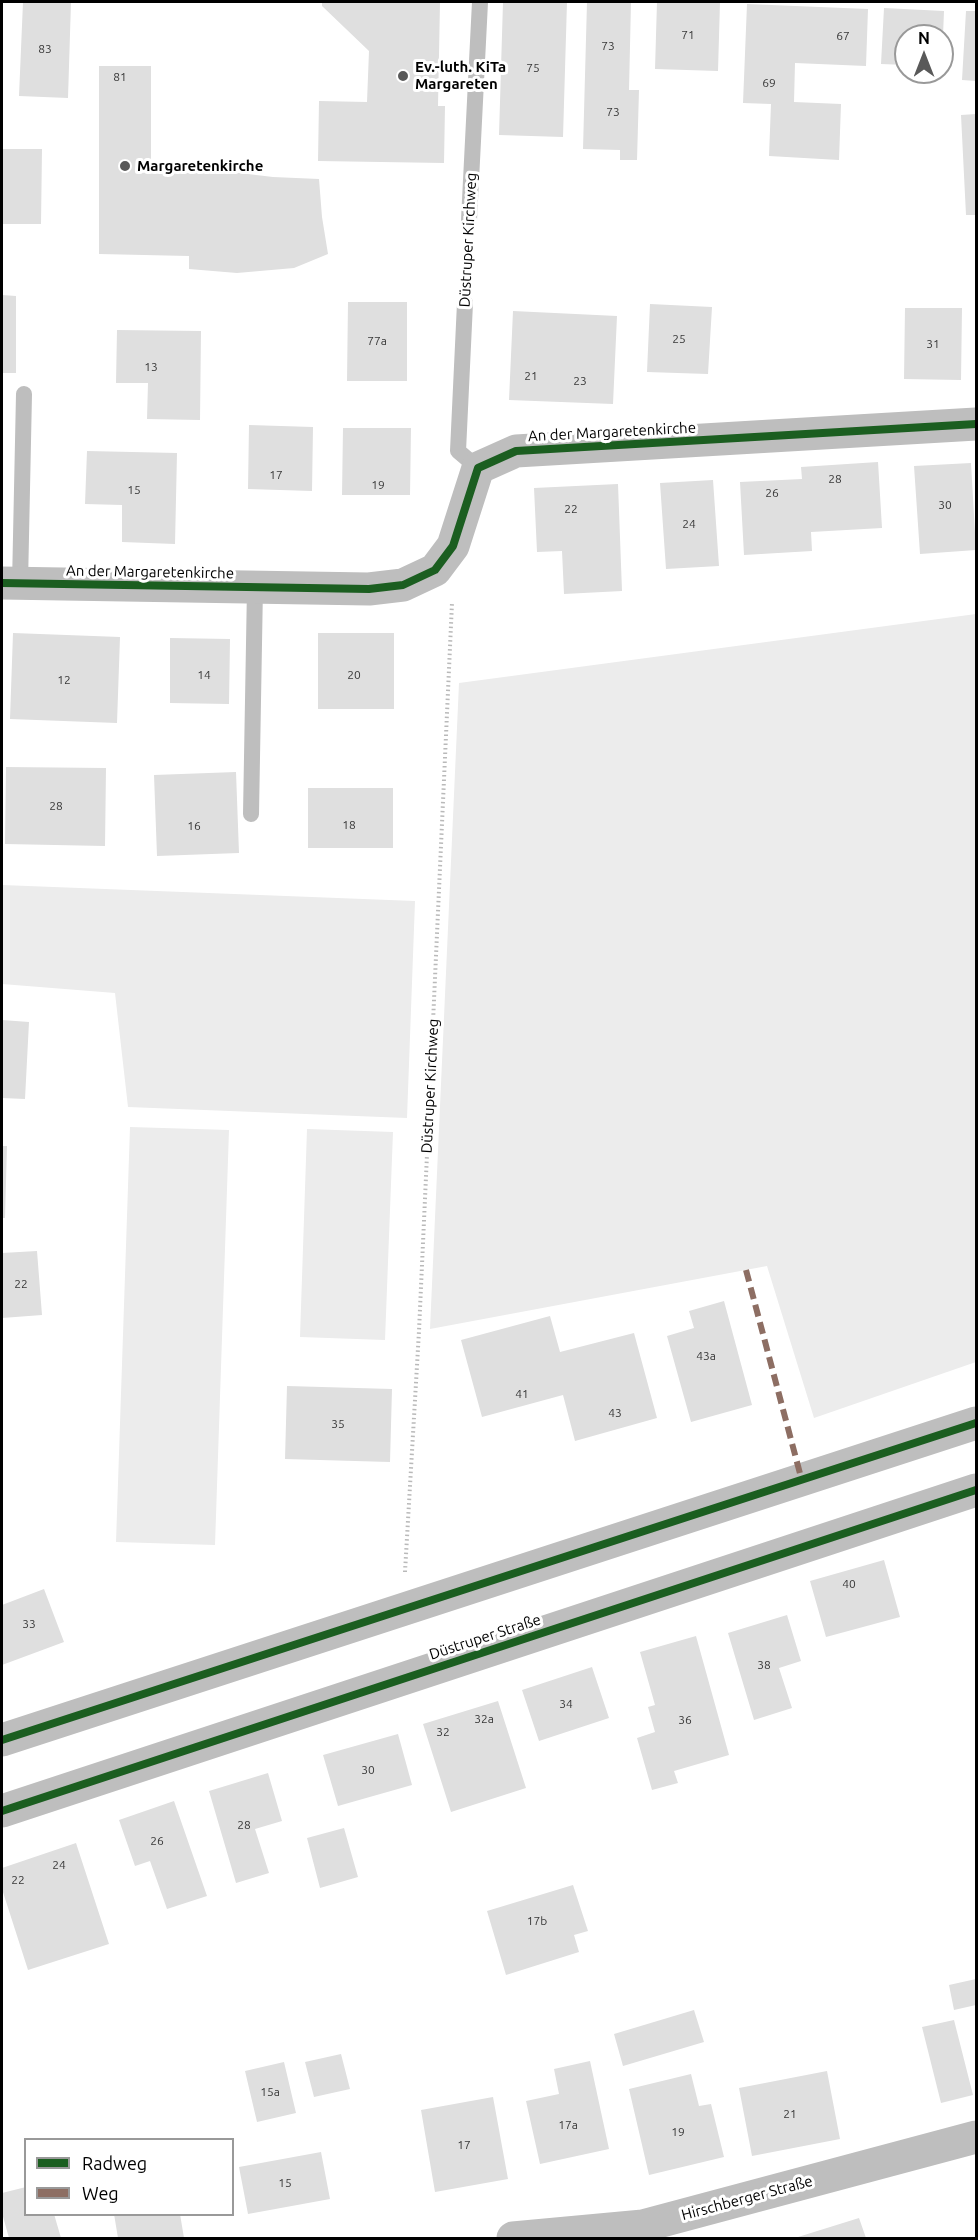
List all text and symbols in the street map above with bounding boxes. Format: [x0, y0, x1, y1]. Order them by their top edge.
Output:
north arrow [894, 24, 954, 84]
house number: 71 [681, 28, 695, 42]
house number: 67 [836, 29, 850, 43]
text: N [918, 29, 930, 47]
house number: 73 [601, 39, 615, 53]
house number: 83 [38, 42, 52, 56]
place label: Ev.-luth. KiTa Margareten [415, 58, 506, 93]
house number: 75 [526, 61, 540, 75]
marker: Ev.-luth. KiTa Margareten [396, 69, 410, 83]
house number: 81 [113, 70, 127, 84]
house number: 69 [762, 76, 776, 90]
house number: 73 [606, 105, 620, 119]
place label: Margaretenkirche [137, 157, 263, 175]
marker: Margaretenkirche [118, 159, 132, 173]
street label: Düstruper Kirchweg [455, 172, 481, 308]
house number: 25 [672, 332, 686, 346]
house number: 77a [367, 334, 387, 348]
house number: 31 [926, 337, 940, 351]
house number: 13 [144, 360, 158, 374]
house number: 21 [524, 369, 538, 383]
house number: 23 [573, 374, 587, 388]
street label: An der Margaretenkirche [528, 419, 696, 445]
house number: 17 [269, 468, 283, 482]
house number: 28 [828, 472, 842, 486]
house number: 19 [371, 478, 385, 492]
house number: 15 [127, 483, 141, 497]
house number: 26 [765, 486, 779, 500]
house number: 30 [938, 498, 952, 512]
house number: 22 [564, 502, 578, 516]
house number: 24 [682, 517, 696, 531]
street label: An der Margaretenkirche [66, 562, 234, 582]
house number: 14 [197, 668, 211, 682]
house number: 20 [347, 668, 361, 682]
house number: 12 [57, 673, 71, 687]
house number: 28 [49, 799, 63, 813]
house number: 18 [342, 818, 356, 832]
house number: 16 [187, 819, 201, 833]
street label: Düstruper Kirchweg [417, 1018, 443, 1154]
house number: 22 [14, 1277, 28, 1291]
house number: 43a [696, 1349, 716, 1363]
house number: 41 [515, 1387, 529, 1401]
house number: 43 [608, 1406, 622, 1420]
house number: 35 [331, 1417, 345, 1431]
house number: 40 [842, 1577, 856, 1591]
street label: Düstruper Straße [427, 1610, 543, 1664]
house number: 33 [22, 1617, 36, 1631]
house number: 38 [757, 1658, 771, 1672]
house number: 34 [559, 1697, 573, 1711]
house number: 32a [474, 1712, 494, 1726]
house number: 36 [678, 1713, 692, 1727]
house number: 32 [436, 1725, 450, 1739]
house number: 30 [361, 1763, 375, 1777]
house number: 28 [237, 1818, 251, 1832]
house number: 26 [150, 1834, 164, 1848]
house number: 24 [52, 1858, 66, 1872]
house number: 22 [11, 1873, 25, 1887]
house number: 17b [527, 1914, 547, 1928]
house number: 15a [260, 2085, 280, 2099]
house number: 21 [783, 2107, 797, 2121]
house number: 17a [558, 2118, 578, 2132]
house number: 19 [671, 2125, 685, 2139]
legend [24, 2138, 234, 2216]
house number: 17 [457, 2138, 471, 2152]
text: Radweg [82, 2153, 147, 2173]
street label: Hirschberger Straße [679, 2172, 815, 2224]
house number: 15 [278, 2176, 292, 2190]
text: Weg [82, 2183, 119, 2203]

